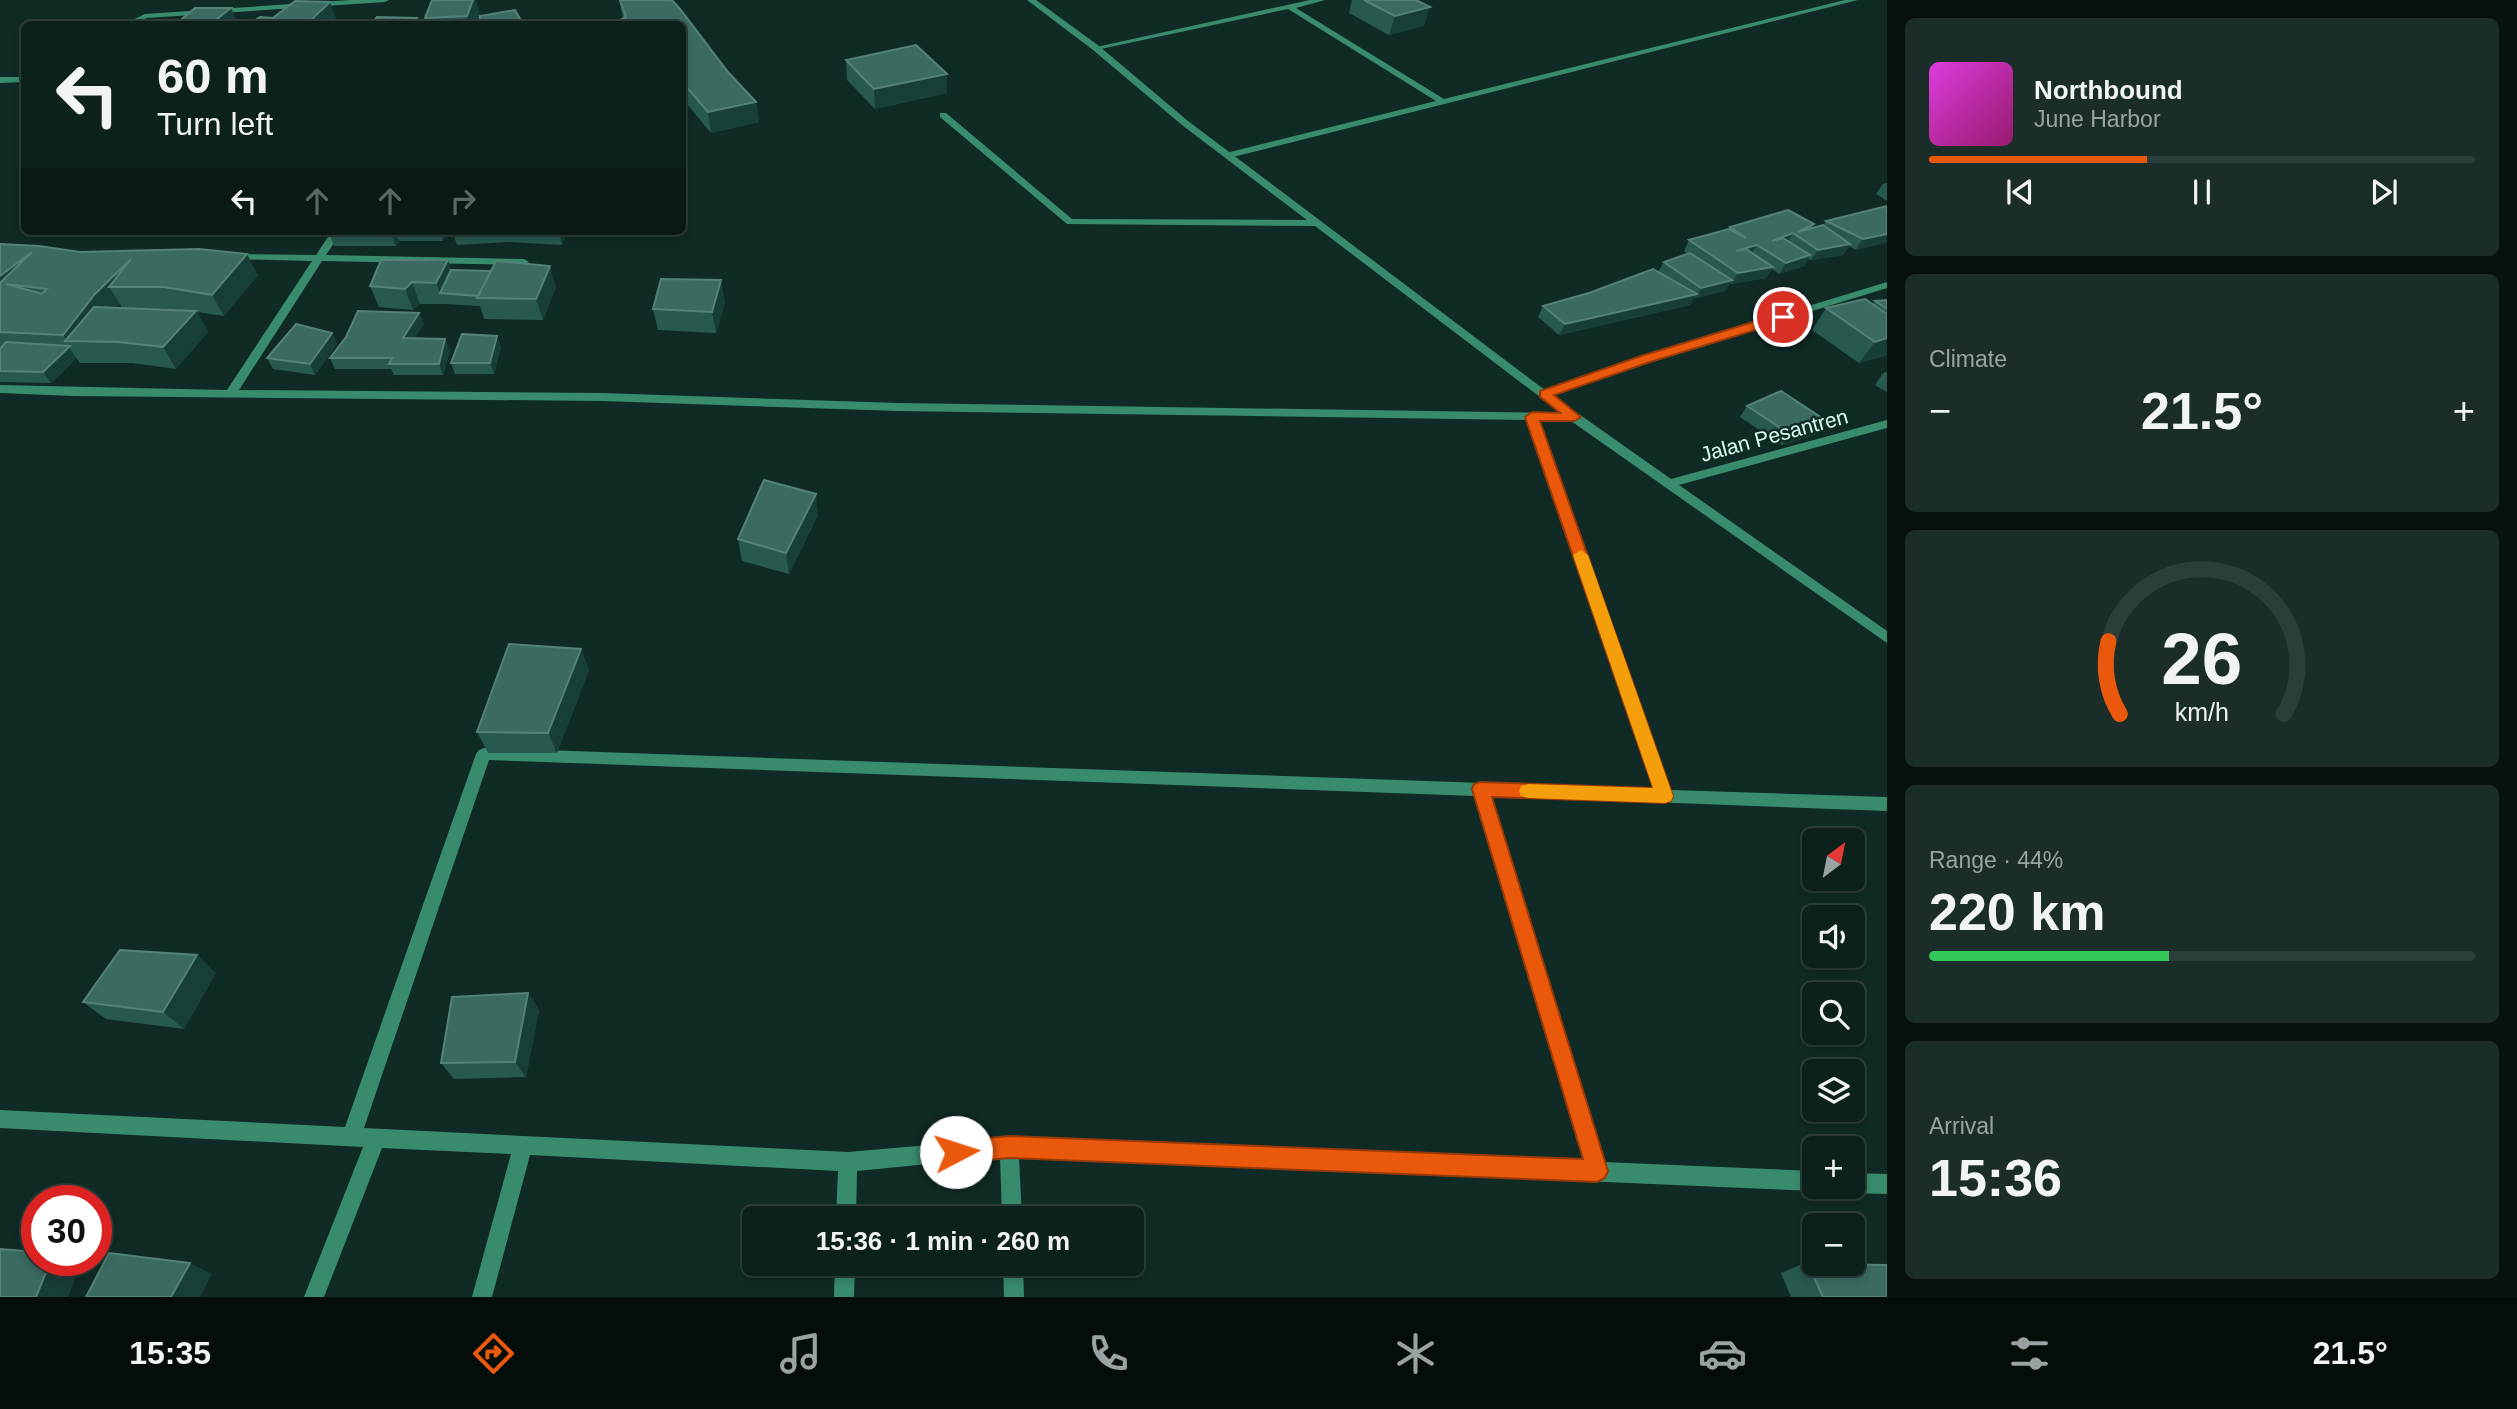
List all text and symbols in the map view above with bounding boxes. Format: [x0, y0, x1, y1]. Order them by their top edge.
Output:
icon: left [42, 49, 133, 140]
text: 60 m [157, 49, 269, 103]
text: Northbound [2034, 75, 2183, 105]
text: Turn left [157, 106, 273, 142]
text: June Harbor [2034, 106, 2161, 132]
icon: previous [2001, 173, 2039, 211]
icon: pause [2183, 173, 2221, 211]
icon: next [2365, 173, 2403, 211]
icon: left [225, 182, 263, 220]
icon: ahead [298, 182, 336, 220]
icon: ahead [371, 182, 409, 220]
icon: right [444, 182, 482, 220]
pin [1753, 287, 1813, 347]
icon: arrive [1764, 298, 1802, 336]
text: Climate [1929, 346, 2007, 372]
text: 21.5° [2141, 382, 2263, 440]
text: − [1929, 390, 1951, 432]
text: + [2453, 390, 2475, 432]
street label: Jalan Pesantren [1698, 404, 1850, 466]
text: 26 [2162, 619, 2242, 700]
text: km/h [2175, 698, 2229, 726]
north arrow [1802, 828, 1866, 891]
map controls [1802, 828, 1865, 1276]
text: Range · 44% [1929, 847, 2063, 873]
text: 220 km [1929, 883, 2105, 941]
button: sound [1802, 905, 1865, 968]
button: search [1802, 982, 1865, 1045]
button: layers [1802, 1059, 1865, 1122]
text: Arrival [1929, 1113, 1994, 1139]
position arrow [919, 1115, 993, 1189]
button: + [1802, 1136, 1865, 1199]
text: 15:36 [1929, 1149, 2062, 1207]
speed limit sign: 30 [21, 1185, 112, 1276]
button: − [1802, 1213, 1865, 1276]
text: 15:36 · 1 min · 260 m [816, 1226, 1070, 1256]
icon: directions [469, 1329, 518, 1378]
icon: music [776, 1329, 825, 1378]
icon: phone [1084, 1329, 1133, 1378]
icon: climate [1391, 1329, 1440, 1378]
icon: car [1698, 1329, 1747, 1378]
icon: filters [2005, 1329, 2054, 1378]
text: 15:35 [129, 1335, 211, 1371]
text: 21.5° [2313, 1335, 2388, 1371]

